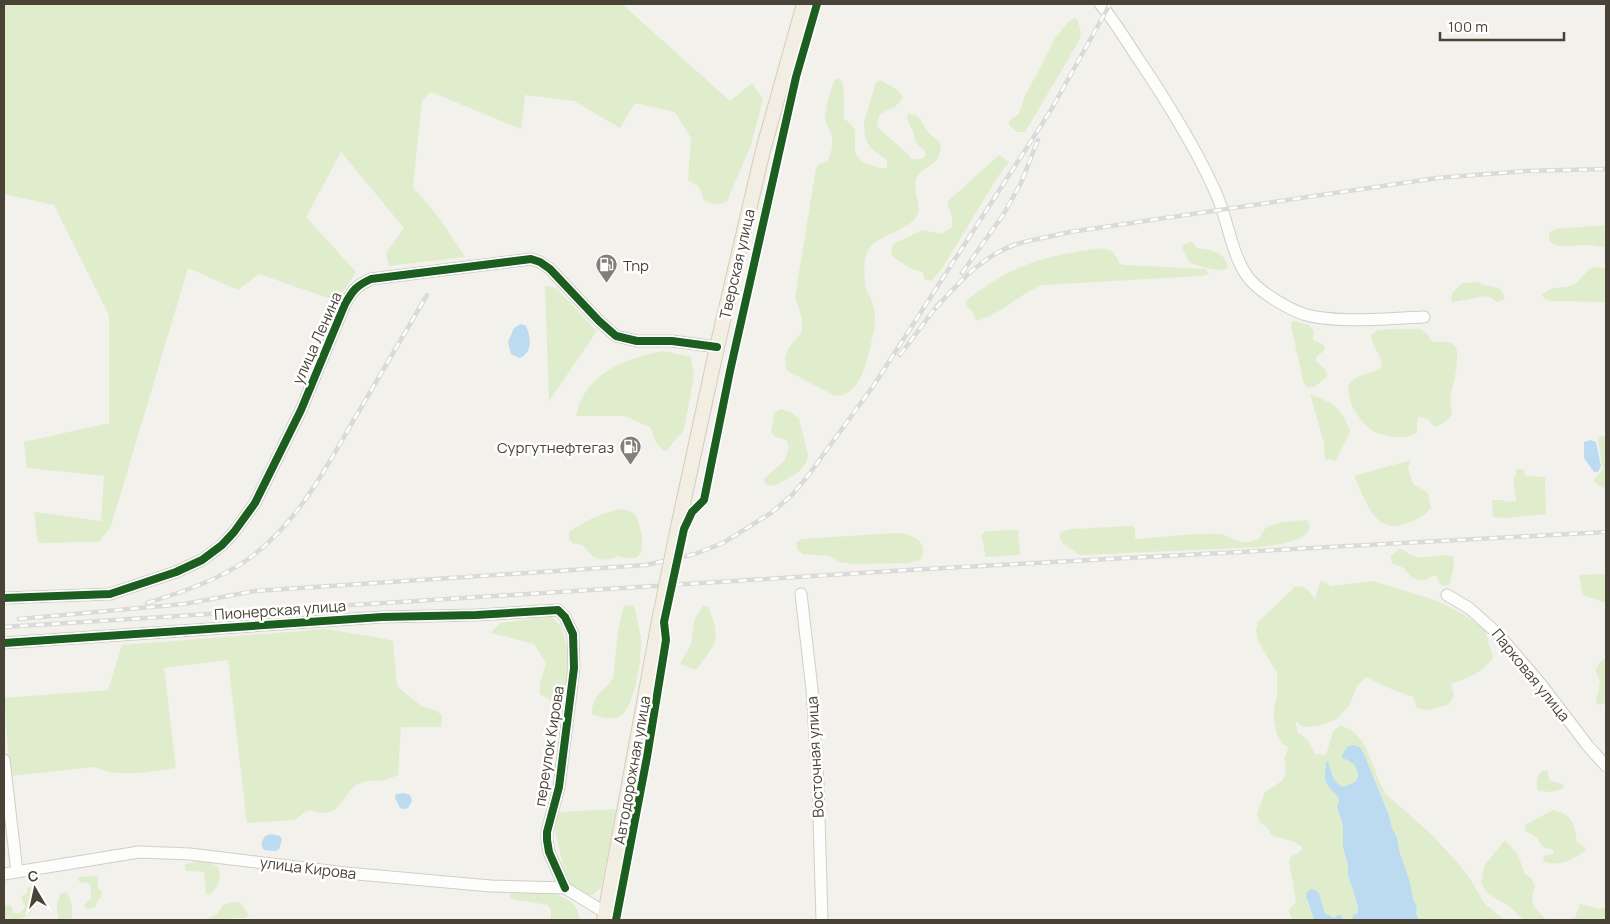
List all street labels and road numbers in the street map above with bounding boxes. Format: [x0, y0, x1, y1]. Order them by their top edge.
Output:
street label: Тверская улица [714, 207, 760, 321]
street label: улица Ленина [287, 288, 347, 388]
street label: Пионерская улица [213, 595, 347, 625]
street label: Парковая улица [1487, 624, 1575, 726]
street label: переулок Кирова [529, 684, 569, 808]
street label: Автодорожная улица [609, 694, 655, 846]
street label: Восточная улица [801, 696, 829, 818]
street label: улица Кирова [259, 852, 357, 884]

